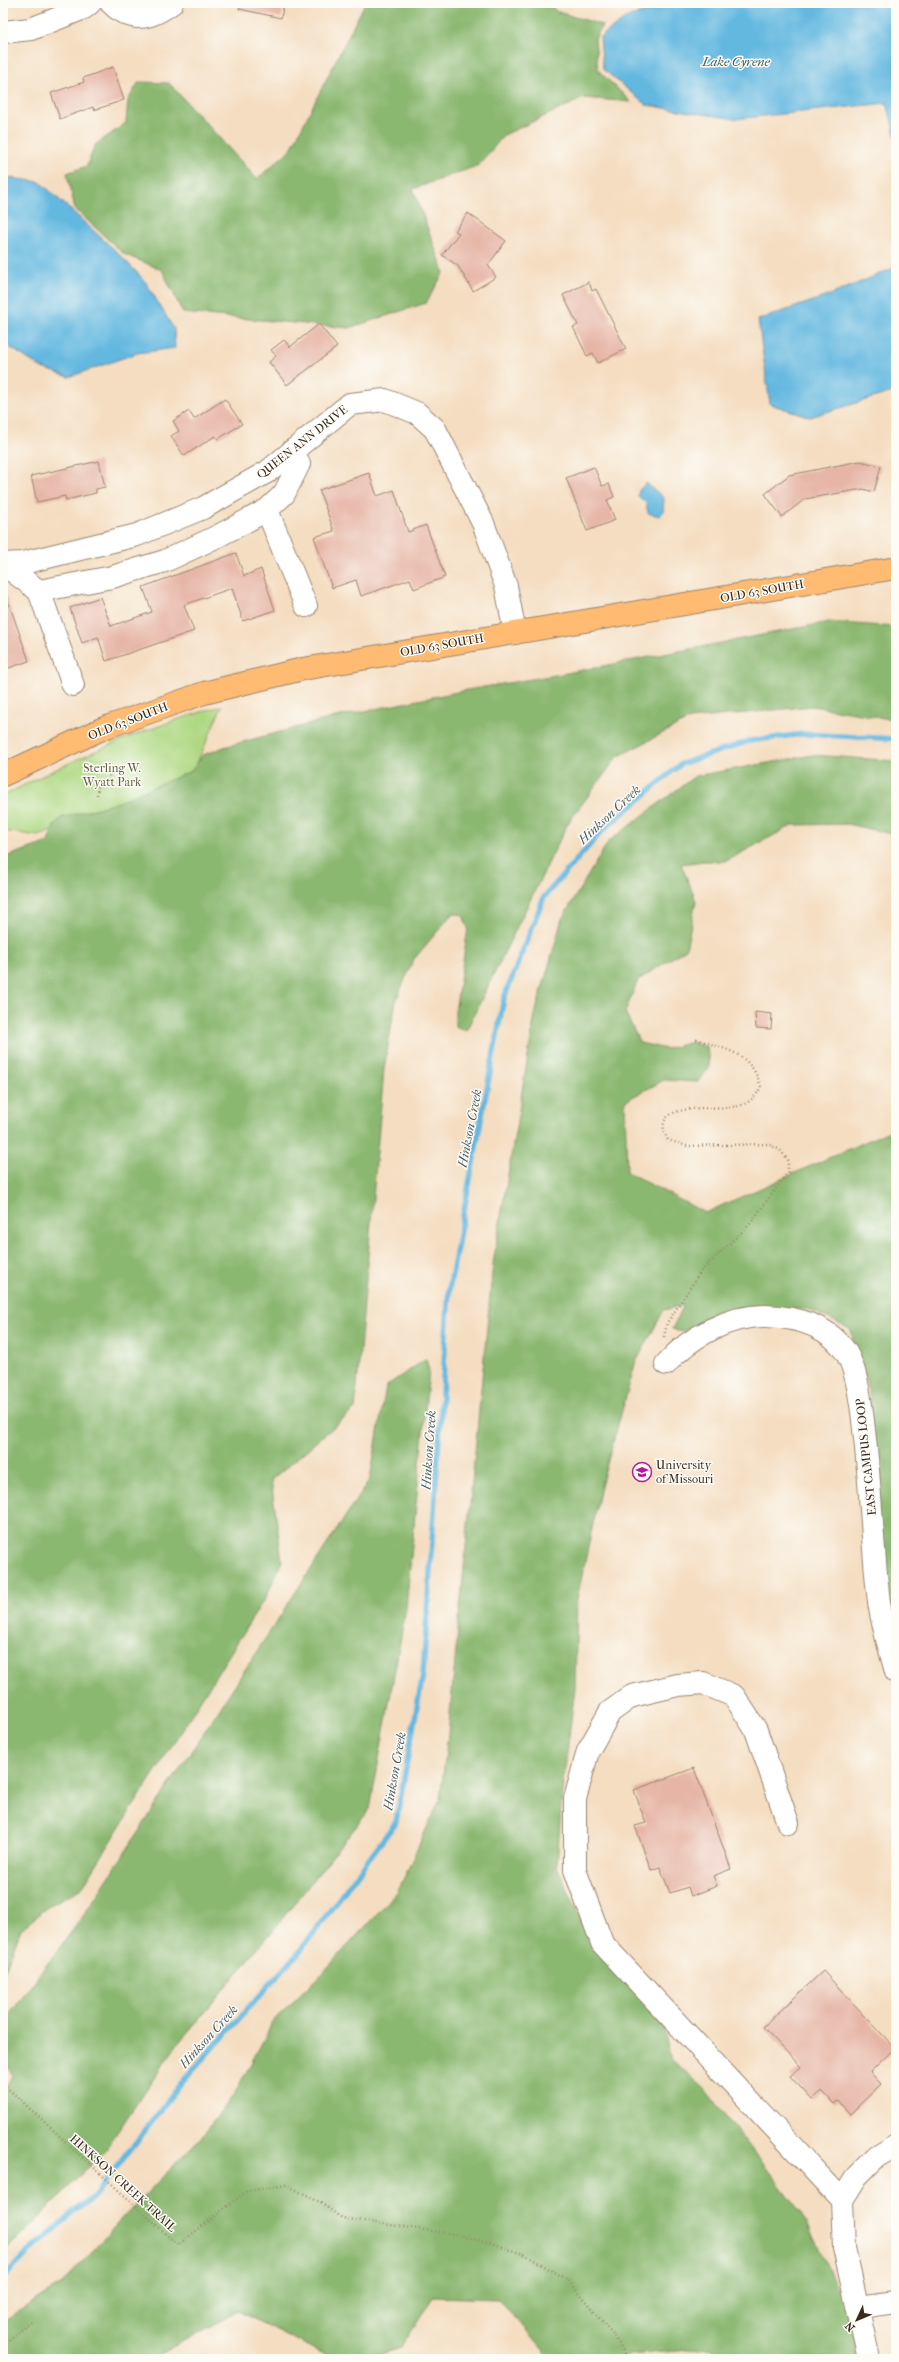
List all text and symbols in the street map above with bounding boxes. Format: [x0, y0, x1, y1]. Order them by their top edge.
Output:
water label: Lake Cyrene [701, 54, 771, 69]
street label: QUEEN ANN DRIVE [254, 402, 350, 482]
street label: OLD 63 SOUTH [719, 577, 805, 605]
street label: OLD 63 SOUTH [399, 631, 485, 659]
street label: OLD 63 SOUTH [86, 699, 171, 743]
park label: Sterling W. Wyatt Park [82, 761, 142, 789]
water label: Hinkson Creek [574, 782, 644, 848]
water label: Hinkson Creek [454, 1087, 484, 1170]
street label: EAST CAMPUS LOOP [853, 1398, 879, 1516]
water label: Hinkson Creek [418, 1410, 439, 1491]
place label: University of Missouri [656, 1458, 714, 1486]
school or university icon: University of Missouri [631, 1461, 653, 1483]
water label: Hinkson Creek [380, 1730, 409, 1813]
water label: Hinkson Creek [176, 2002, 241, 2072]
street label: HINKSON CREEK TRAIL [67, 2132, 180, 2235]
north arrow [837, 2300, 877, 2340]
text: N [842, 2319, 858, 2334]

